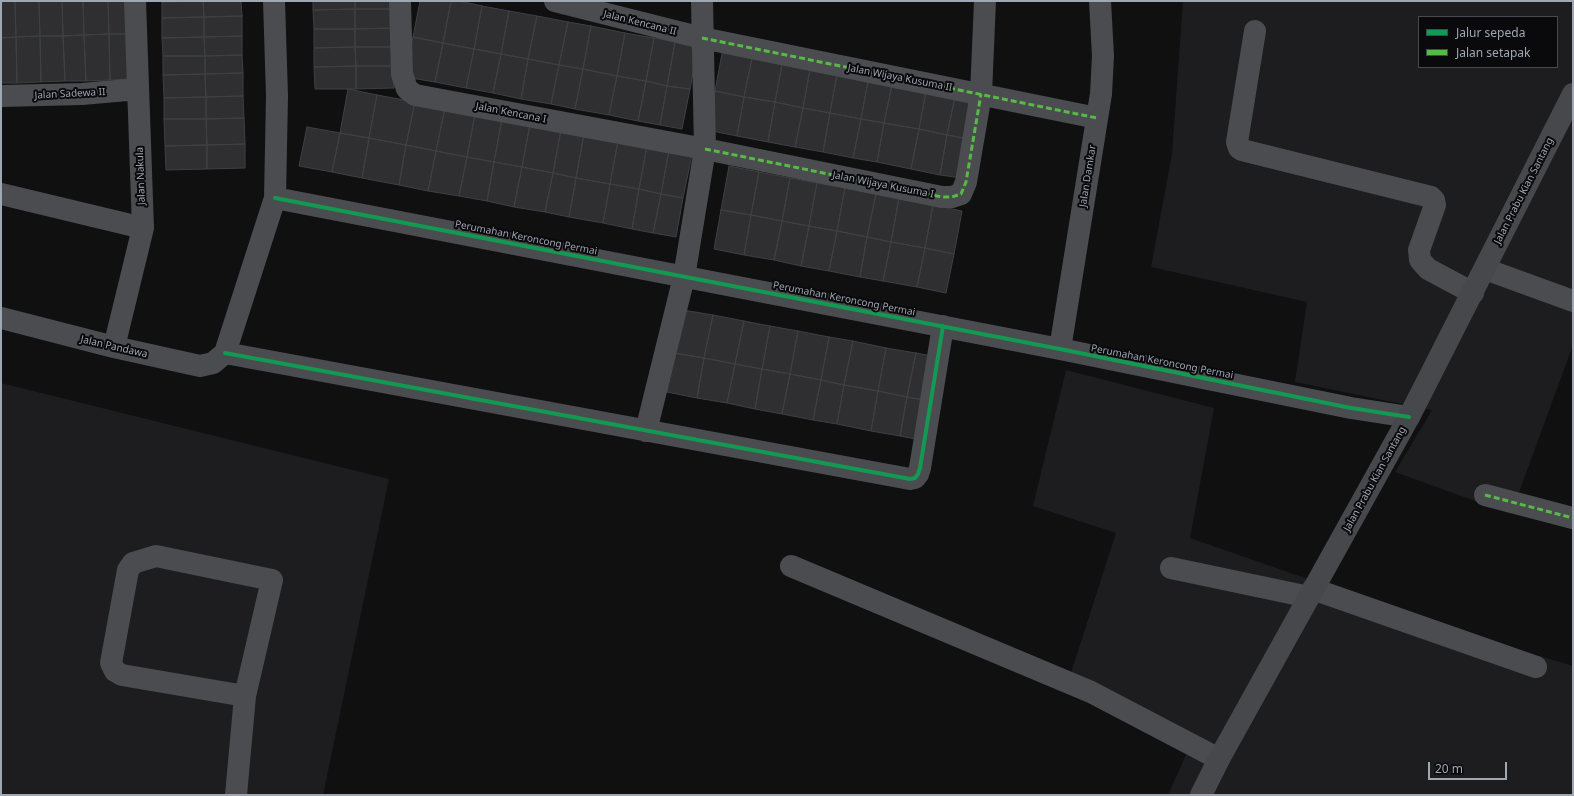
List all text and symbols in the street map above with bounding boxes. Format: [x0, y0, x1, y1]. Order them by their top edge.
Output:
street label: Jalan Kencana II [602, 8, 678, 38]
legend [1418, 16, 1558, 68]
text: Jalur sepeda [1456, 24, 1525, 41]
text: Jalan setapak [1456, 44, 1530, 61]
street label: Jalan Wijaya Kusuma II [847, 62, 953, 94]
street label: Jalan Sadewa II [34, 86, 106, 102]
street label: Jalan Kencana I [475, 100, 547, 126]
street label: Jalan Prabu Kian Santang [1492, 136, 1556, 246]
street label: Jalan Damkar [1077, 144, 1099, 208]
street label: Jalan Nakula [134, 147, 148, 205]
street label: Jalan Wijaya Kusuma I [831, 169, 935, 201]
street label: Perumahan Keroncong Permai [454, 218, 598, 258]
street label: Perumahan Keroncong Permai [772, 279, 916, 319]
street label: Jalan Pandawa [79, 333, 149, 361]
street label: Perumahan Keroncong Permai [1090, 342, 1234, 382]
street label: Jalan Prabu Kian Santang [1341, 425, 1409, 533]
scale bar [1430, 754, 1509, 780]
text: 20 m [1435, 760, 1463, 777]

